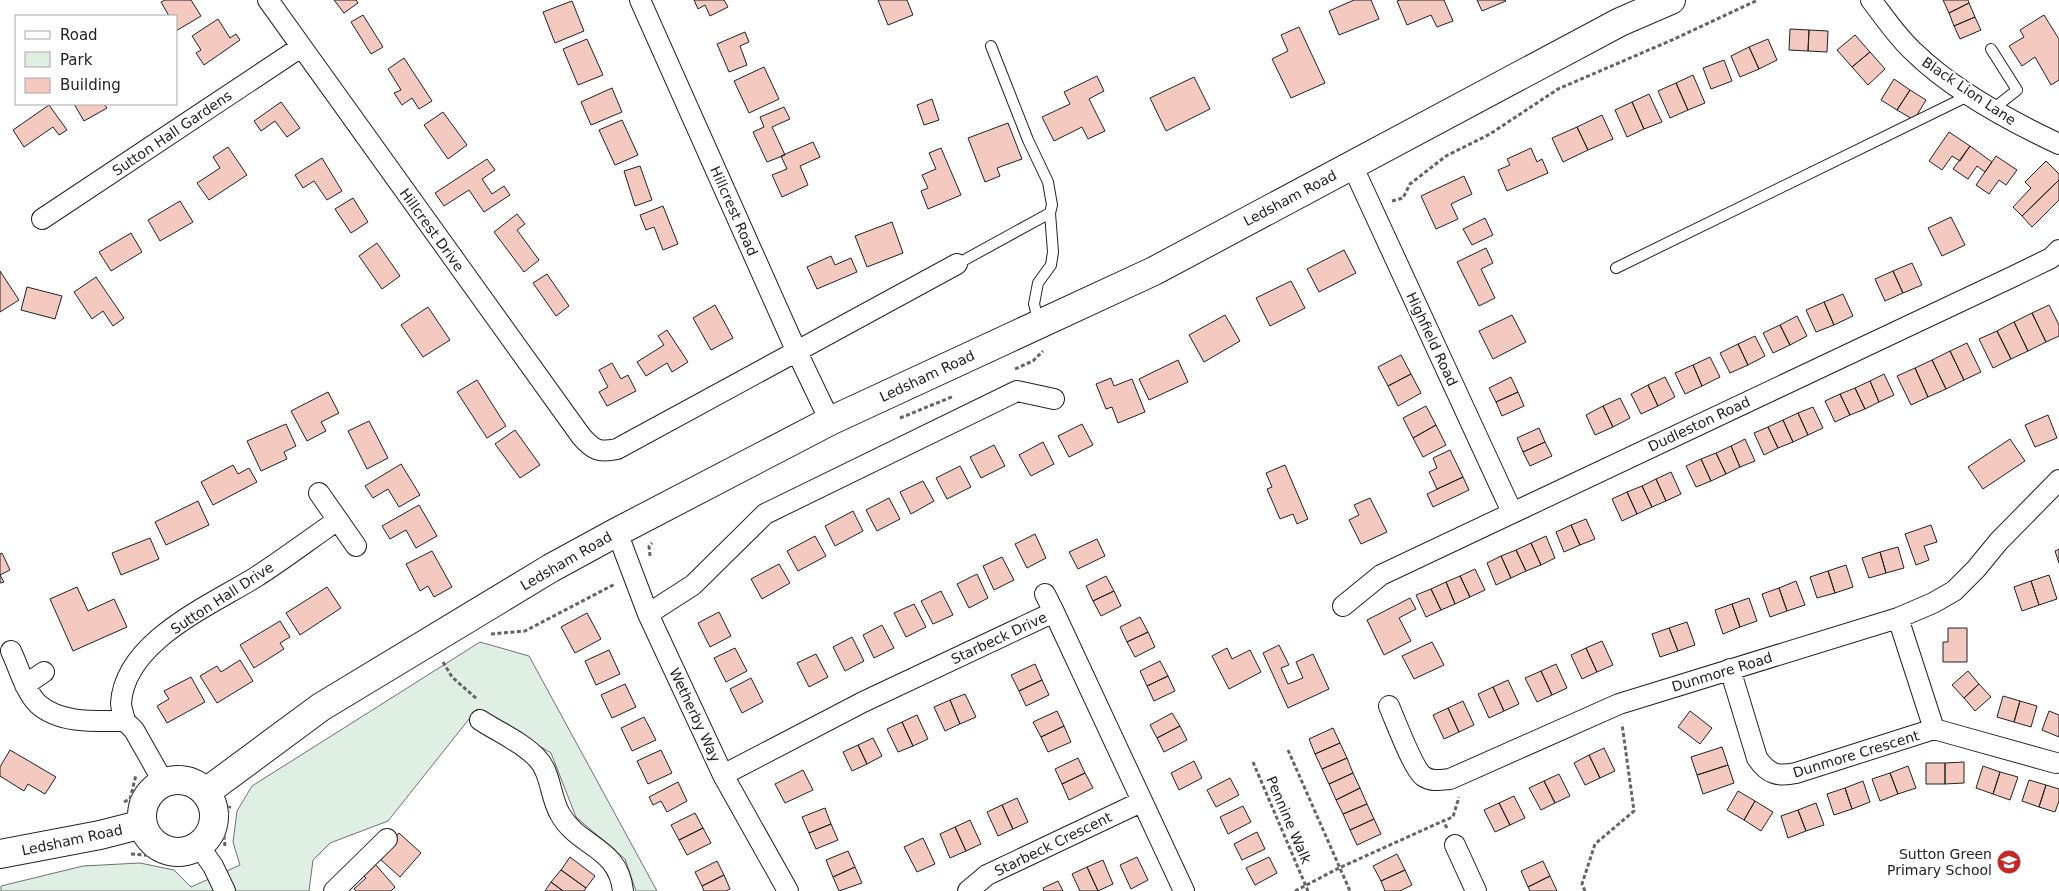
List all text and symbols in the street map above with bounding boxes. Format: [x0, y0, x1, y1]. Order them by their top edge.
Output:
legend [15, 15, 178, 105]
text: Road [60, 26, 98, 44]
text: Park [60, 51, 93, 69]
street label: Black Lion Lane [1919, 54, 2019, 128]
text: Building [60, 76, 121, 94]
street label: Sutton Hall Gardens [109, 87, 235, 179]
street label: Hillcrest Road [707, 164, 761, 258]
street label: Ledsham Road [1241, 167, 1339, 229]
street label: Hillcrest Drive [397, 185, 467, 275]
street label: Highfield Road [1403, 289, 1461, 389]
street label: Ledsham Road [877, 347, 977, 405]
street label: Dudleston Road [1645, 393, 1753, 455]
street label: Ledsham Road [517, 528, 615, 594]
street label: Sutton Hall Drive [168, 559, 276, 637]
street label: Starbeck Drive [949, 609, 1049, 667]
street label: Dunmore Road [1670, 649, 1774, 695]
street label: Wetherby Way [666, 665, 724, 765]
street label: Dunmore Crescent [1791, 727, 1921, 781]
street label: Pennine Walk [1263, 774, 1315, 867]
street label: Starbeck Crescent [992, 808, 1115, 879]
street label: Ledsham Road [20, 821, 124, 859]
place label: Sutton Green Primary School [1887, 846, 1992, 878]
school or university icon: Sutton Green Primary School [1996, 849, 2022, 875]

